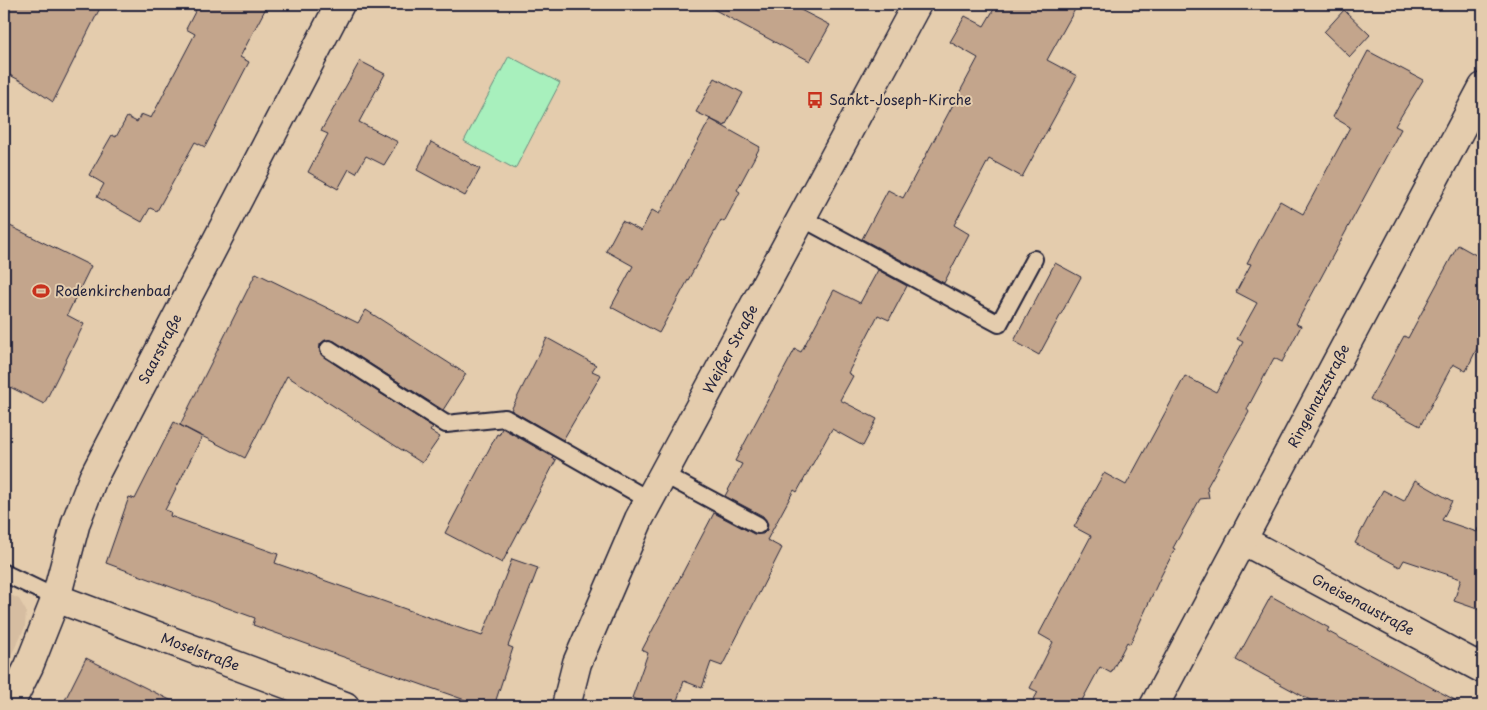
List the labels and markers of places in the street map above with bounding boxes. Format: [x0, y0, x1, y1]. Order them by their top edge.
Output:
place label: Sankt-Joseph-Kirche [829, 89, 971, 110]
bus stop icon: Sankt-Joseph-Kirche [805, 90, 825, 110]
place label: Rodenkirchenbad [55, 280, 171, 301]
sports icon: Rodenkirchenbad [31, 281, 51, 301]

